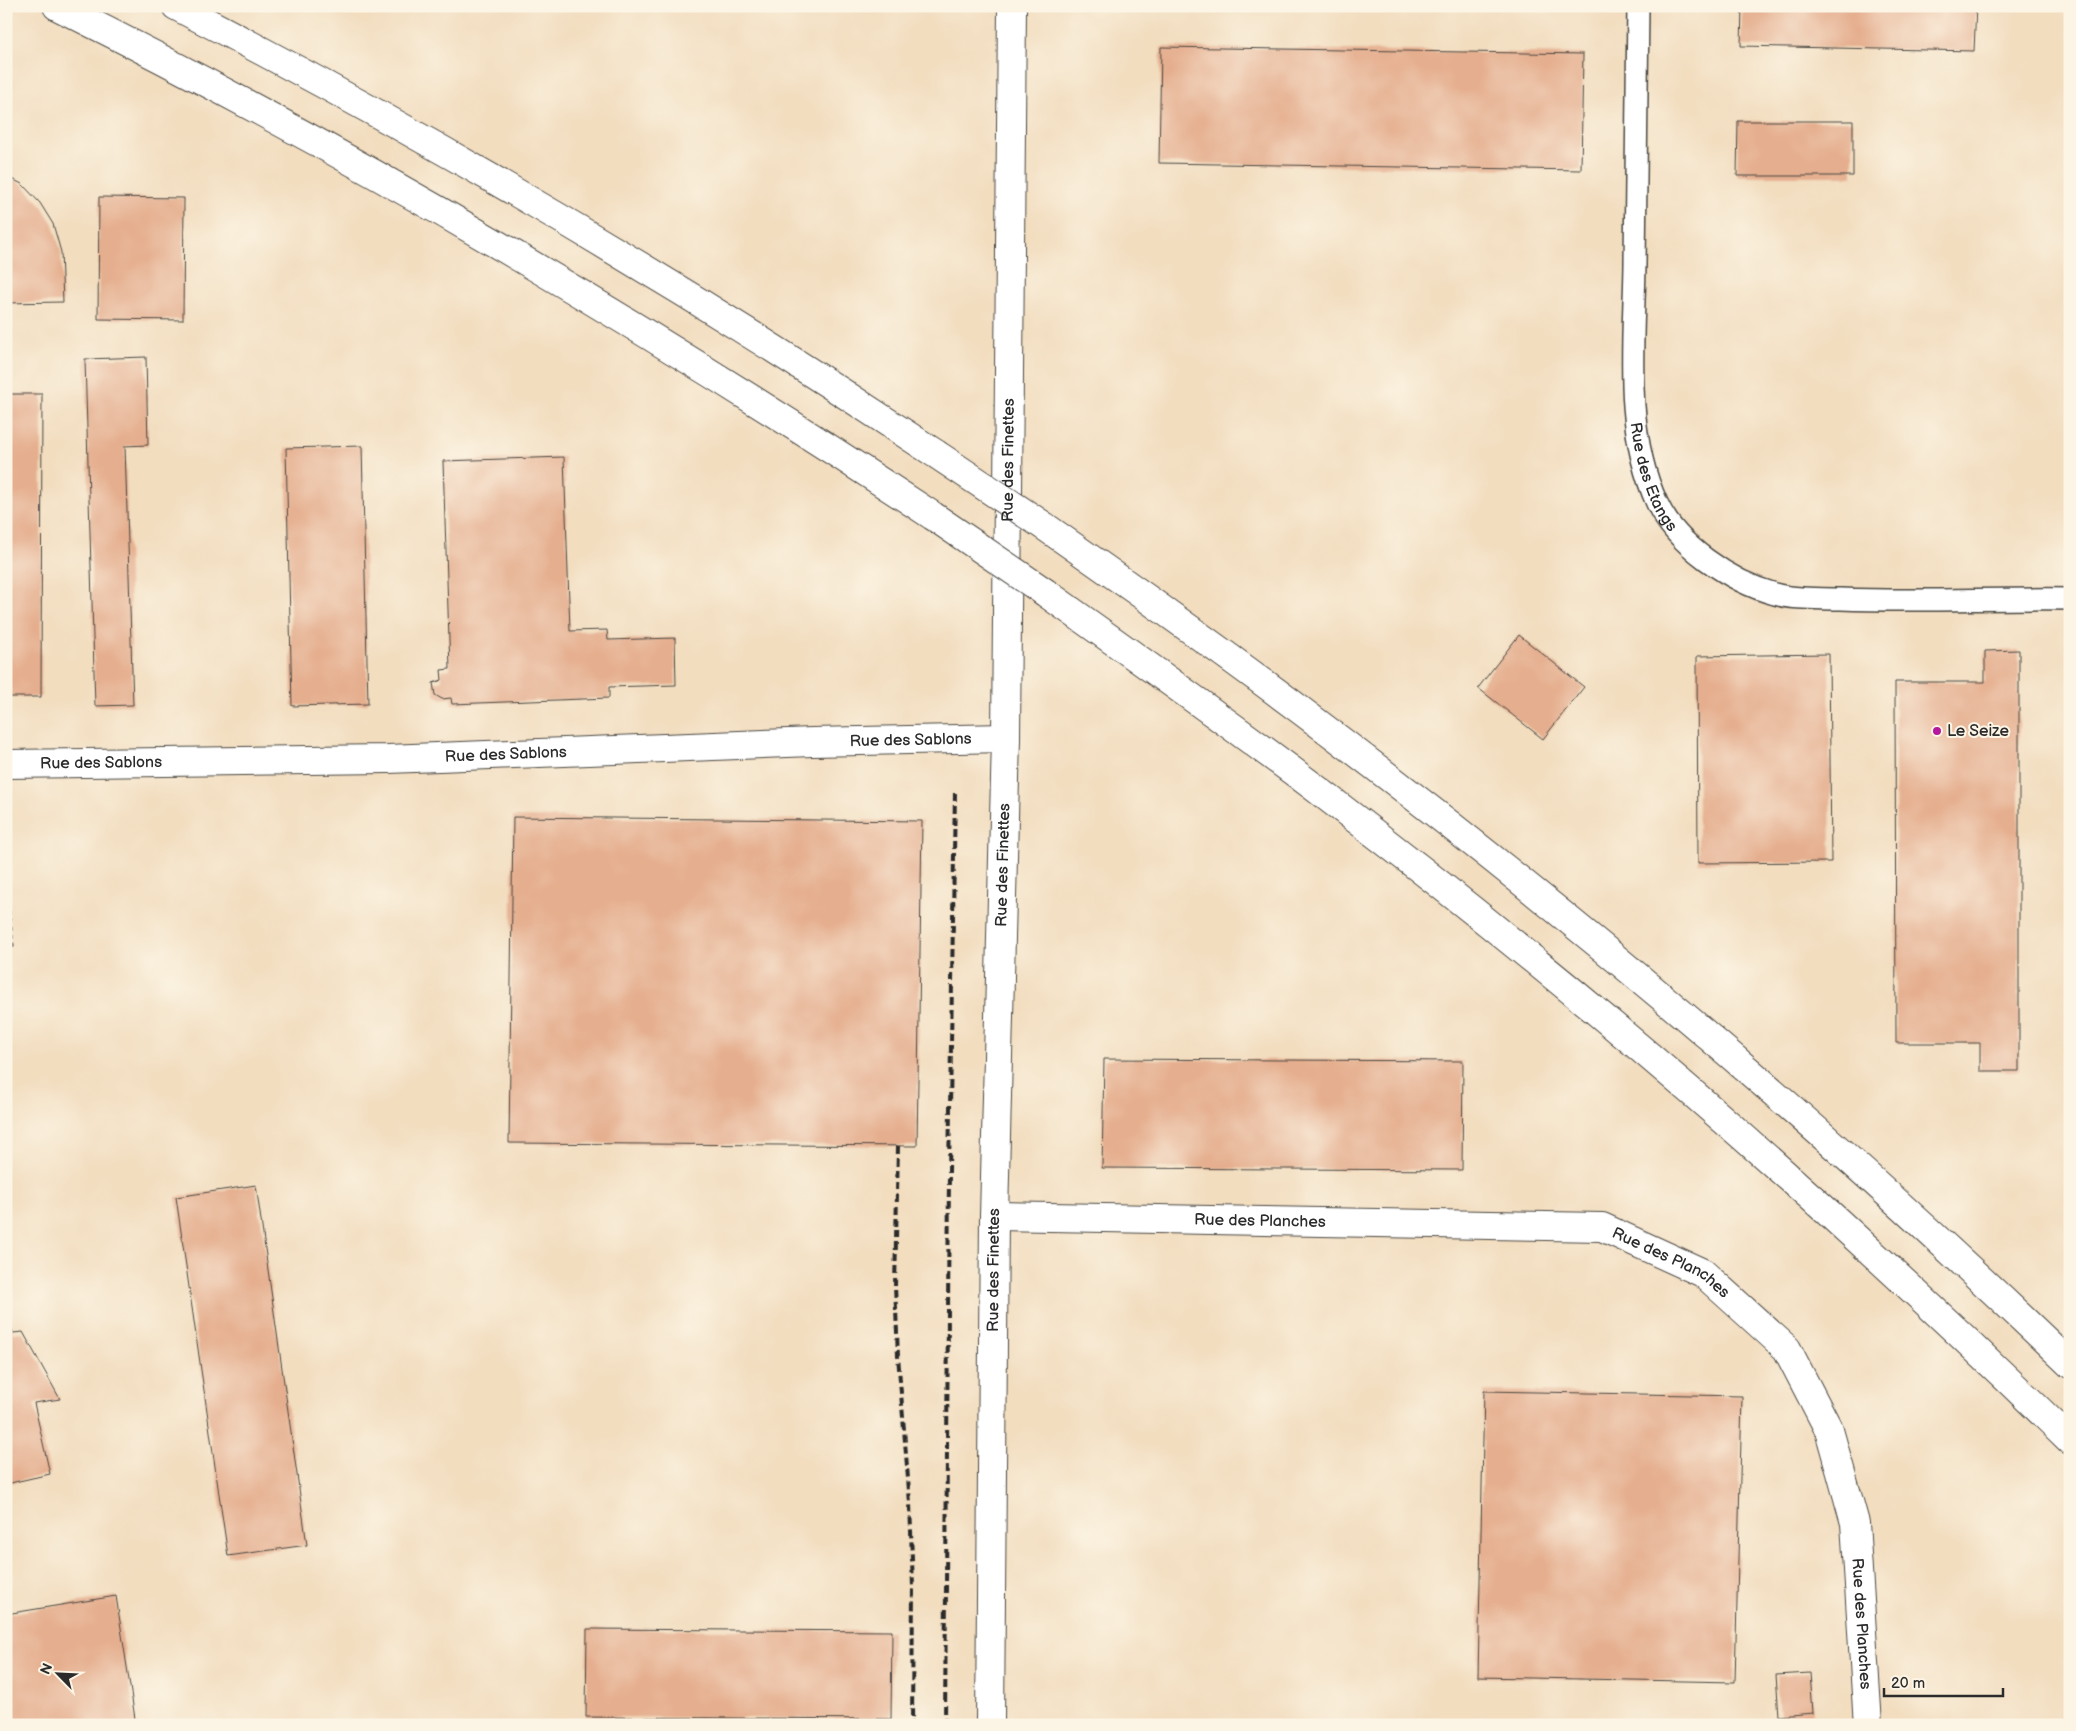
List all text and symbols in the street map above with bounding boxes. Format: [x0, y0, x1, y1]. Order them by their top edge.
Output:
street label: Rue des Finettes [998, 398, 1018, 522]
street label: Rue des Etangs [1626, 421, 1681, 535]
place label: Le Seize [1947, 722, 2010, 741]
marker: Le Seize [1931, 725, 1943, 737]
street label: Rue des Sablons [849, 729, 972, 751]
street label: Rue des Sablons [445, 742, 567, 766]
street label: Rue des Sablons [40, 752, 162, 773]
street label: Rue des Finettes [992, 803, 1014, 927]
street label: Rue des Finettes [984, 1208, 1004, 1332]
street label: Rue des Planches [1194, 1210, 1326, 1232]
street label: Rue des Planches [1609, 1223, 1734, 1302]
street label: Rue des Planches [1848, 1557, 1875, 1690]
north arrow [32, 1648, 82, 1698]
text: N [37, 1661, 56, 1677]
scale bar [1884, 1666, 2002, 1698]
text: 20 m [1891, 1674, 1925, 1693]

